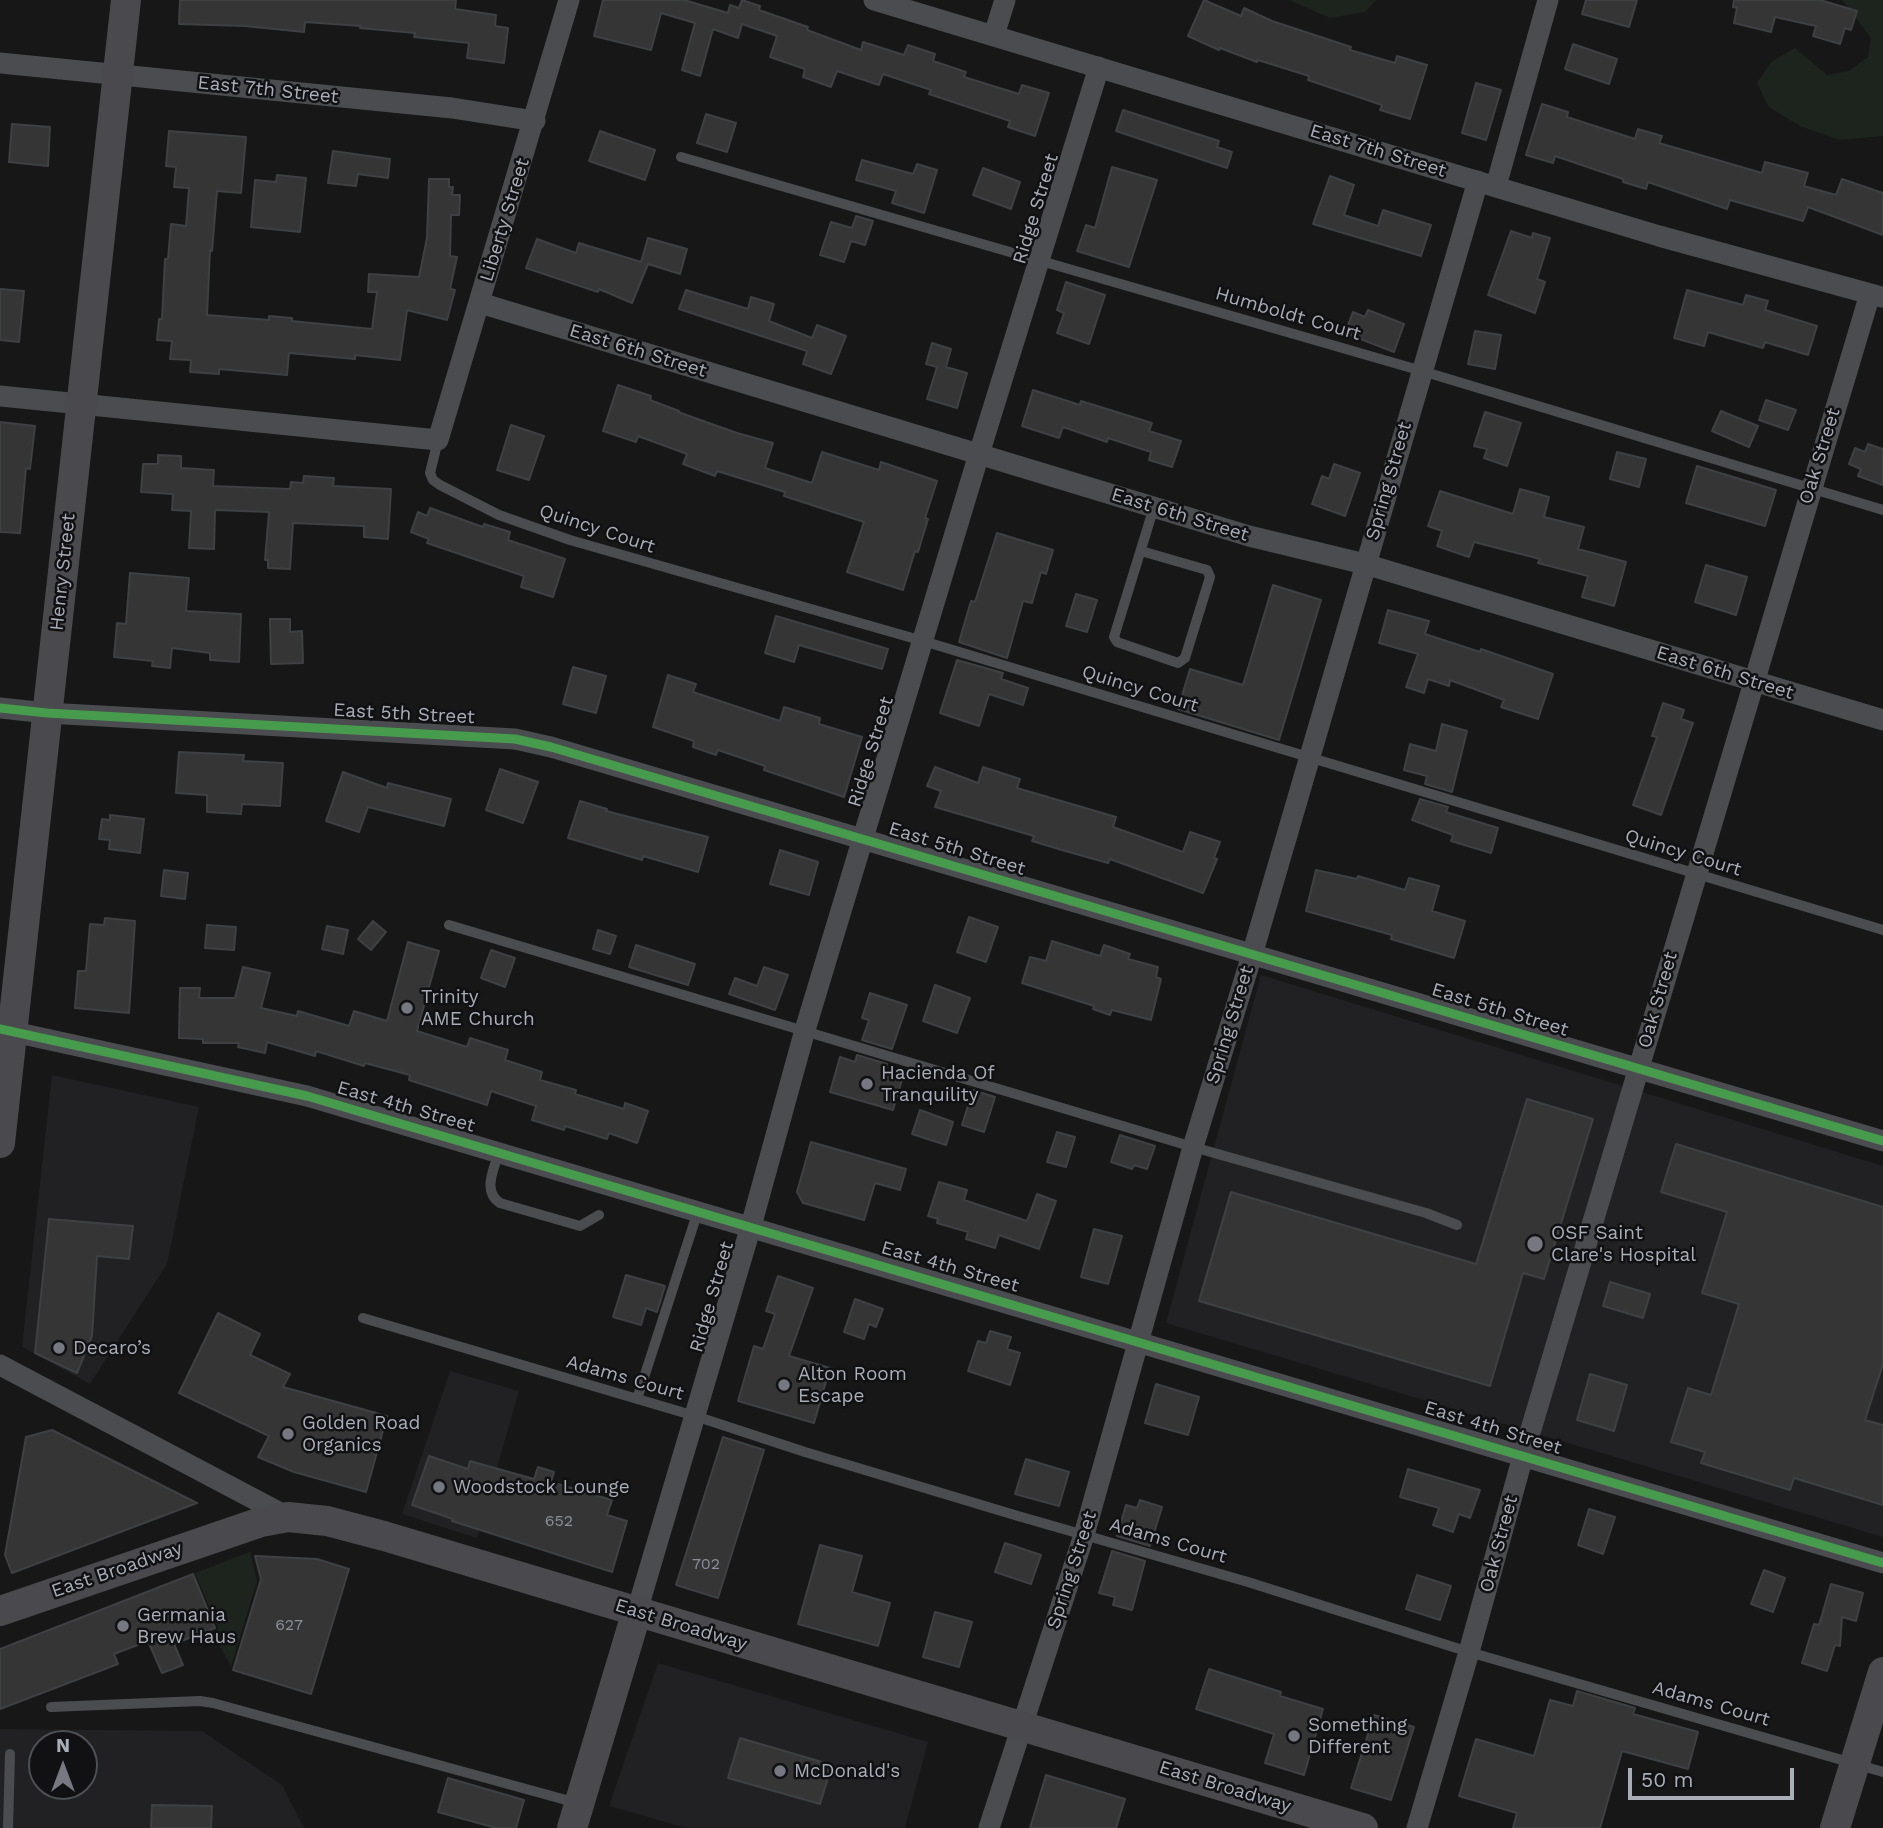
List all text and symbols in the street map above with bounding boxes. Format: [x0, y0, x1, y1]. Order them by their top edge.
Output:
street label: East 7th Street [197, 71, 339, 109]
street label: East 7th Street [1307, 119, 1449, 183]
street label: Ridge Street [1008, 151, 1064, 267]
street label: Liberty Street [475, 156, 535, 284]
street label: Humboldt Court [1213, 282, 1363, 346]
street label: East 6th Street [567, 319, 709, 383]
street label: Oak Street [1795, 405, 1845, 507]
street label: Spring Street [1361, 419, 1417, 543]
street label: East 6th Street [1109, 483, 1251, 547]
street label: Quincy Court [536, 500, 658, 558]
street label: Henry Street [46, 512, 80, 632]
street label: East 6th Street [1654, 641, 1796, 705]
street label: Quincy Court [1079, 660, 1201, 718]
street label: Ridge Street [843, 694, 899, 810]
street label: East 5th Street [333, 699, 475, 729]
street label: East 5th Street [886, 817, 1028, 881]
street label: Quincy Court [1622, 824, 1744, 882]
street label: Oak Street [1633, 949, 1683, 1051]
street label: Spring Street [1201, 963, 1259, 1087]
street label: East 5th Street [1429, 978, 1571, 1042]
place label: Trinity AME Church [421, 986, 535, 1030]
marker: Trinity AME Church [399, 1000, 415, 1016]
place label: Hacienda Of Tranquility [881, 1062, 995, 1106]
street label: East 4th Street [334, 1076, 478, 1138]
marker: Hacienda Of Tranquility [859, 1076, 875, 1092]
place label: OSF Saint Clare's Hospital [1551, 1222, 1696, 1266]
marker: OSF Saint Clare's Hospital [1525, 1234, 1545, 1254]
street label: East 4th Street [878, 1236, 1022, 1298]
street label: Ridge Street [685, 1239, 739, 1355]
place label: Decaro’s [73, 1337, 151, 1359]
marker: Decaro’s [51, 1340, 67, 1356]
street label: Adams Court [564, 1350, 686, 1406]
place label: Alton Room Escape [798, 1363, 907, 1407]
marker: Alton Room Escape [776, 1377, 792, 1393]
street label: East 4th Street [1422, 1396, 1564, 1460]
place label: Golden Road Organics [302, 1412, 420, 1456]
marker: Golden Road Organics [280, 1426, 296, 1442]
place label: Woodstock Lounge [453, 1476, 630, 1498]
marker: Woodstock Lounge [431, 1479, 447, 1495]
street label: Oak Street [1475, 1493, 1523, 1595]
street label: Spring Street [1042, 1508, 1102, 1632]
house number: 652 [545, 1511, 573, 1531]
street label: Adams Court [1107, 1513, 1229, 1569]
street label: East Broadway [49, 1537, 185, 1603]
house number: 702 [692, 1554, 720, 1574]
street label: East Broadway [612, 1594, 750, 1656]
place label: Germania Brew Haus [137, 1604, 236, 1648]
house number: 627 [275, 1615, 303, 1635]
marker: Germania Brew Haus [115, 1618, 131, 1634]
street label: Adams Court [1650, 1676, 1772, 1732]
place label: Something Different [1308, 1714, 1407, 1758]
marker: Something Different [1286, 1728, 1302, 1744]
north arrow [28, 1730, 98, 1800]
text: N [56, 1734, 70, 1757]
scale bar [1631, 1755, 1797, 1799]
street label: East Broadway [1156, 1756, 1294, 1818]
place label: McDonald's [794, 1760, 900, 1782]
marker: McDonald's [772, 1763, 788, 1779]
text: 50 m [1641, 1767, 1693, 1792]

